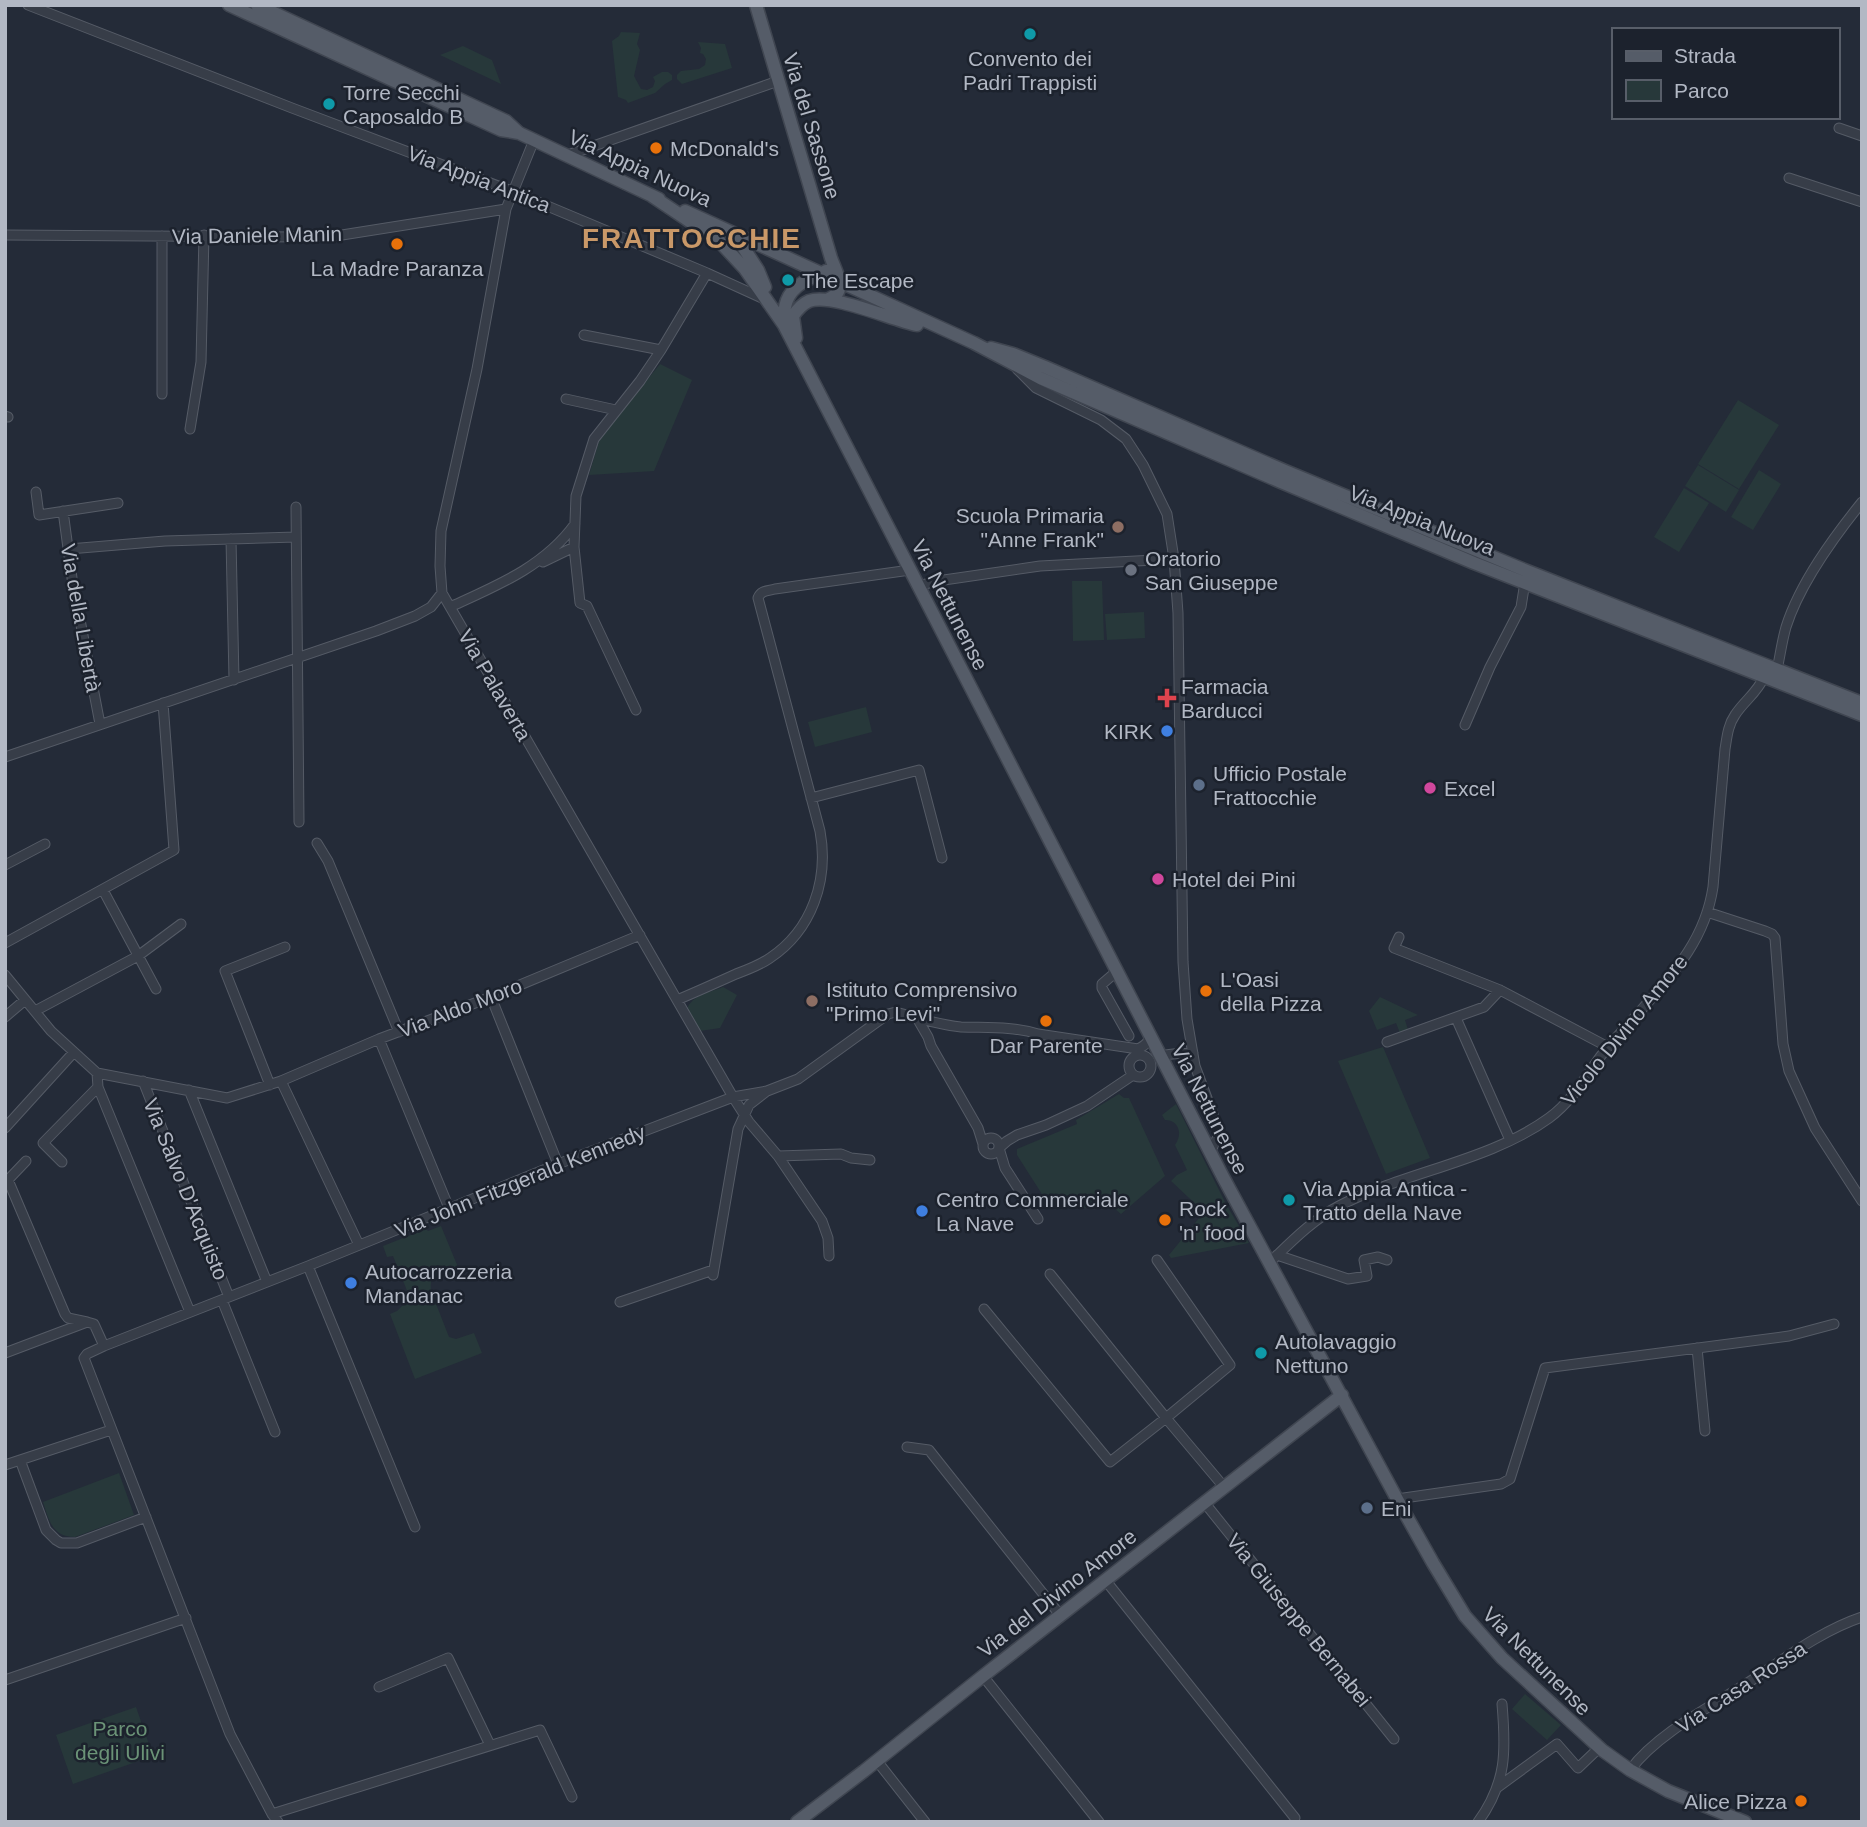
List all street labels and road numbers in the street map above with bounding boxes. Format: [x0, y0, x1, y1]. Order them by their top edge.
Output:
street label: Via del Sassone [779, 50, 845, 202]
street label: Via Appia Nuova [565, 125, 715, 211]
street label: Via Appia Antica [404, 141, 554, 217]
street label: Via Daniele Manin [172, 222, 342, 248]
street label: Via Appia Nuova [1346, 480, 1498, 560]
street label: Via Nettunense [907, 536, 993, 674]
street label: Via della Libertà [57, 542, 105, 694]
street label: Via Palaverta [454, 625, 536, 745]
street label: Vicolo Divino Amore [1556, 950, 1692, 1110]
street label: Via Aldo Moro [395, 974, 525, 1042]
street label: Via Nettunense [1167, 1040, 1253, 1178]
street label: Via Salvo D'Acquisto [139, 1095, 233, 1283]
street label: Via John Fitzgerald Kennedy [391, 1120, 649, 1242]
street label: Via del Divino Amore [973, 1524, 1141, 1662]
street label: Via Giuseppe Bernabei [1222, 1529, 1376, 1711]
street label: Via Nettunense [1478, 1602, 1596, 1720]
street label: Via Casa Rossa [1672, 1636, 1811, 1738]

